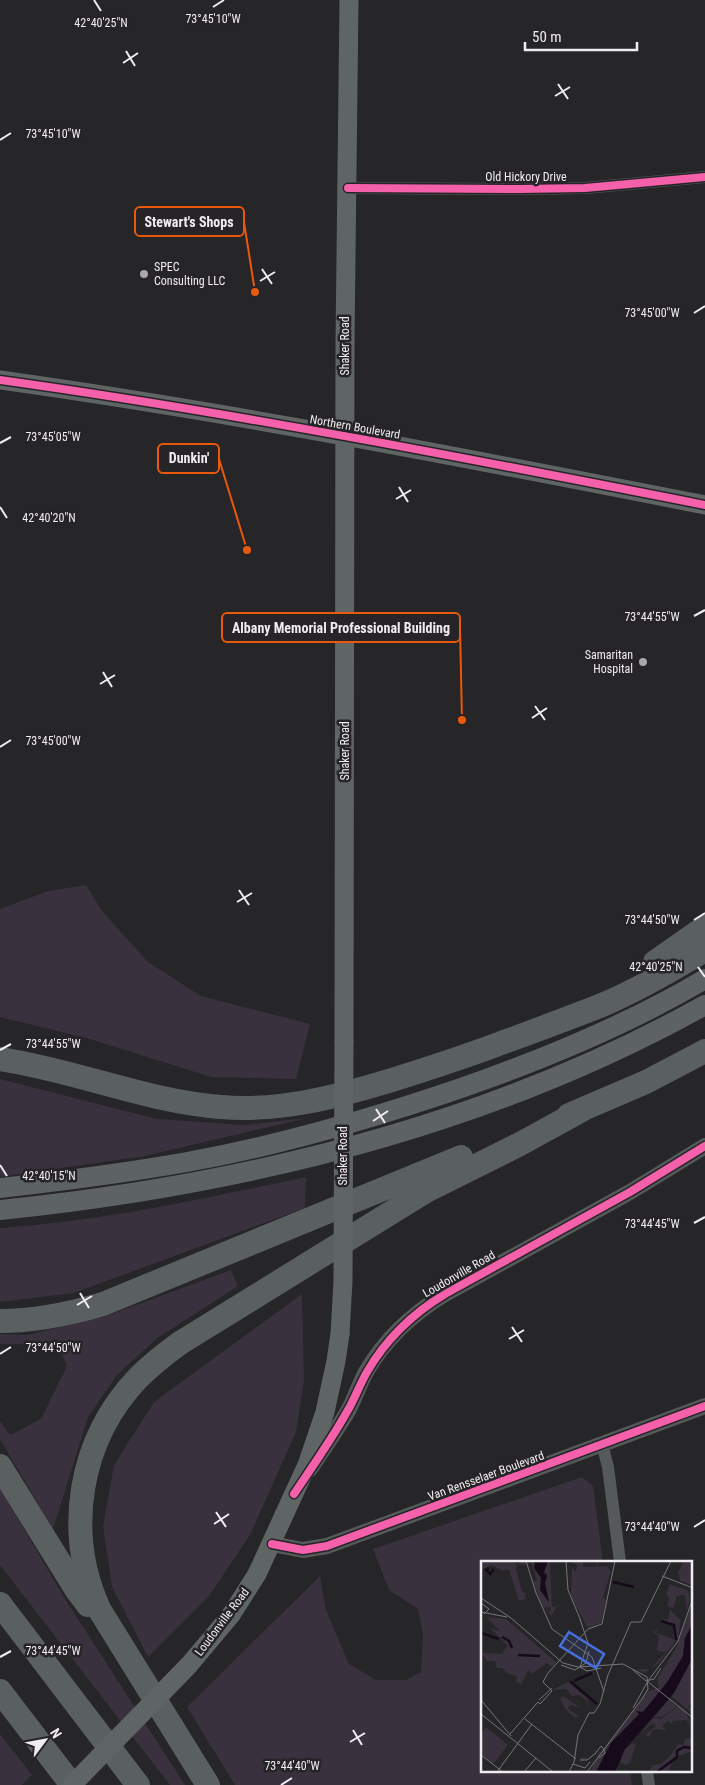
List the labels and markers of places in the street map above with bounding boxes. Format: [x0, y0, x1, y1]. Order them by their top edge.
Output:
callout: Stewart's Shops [135, 207, 244, 236]
place label: SPEC Consulting LLC [154, 260, 225, 288]
marker: SPEC Consulting LLC [138, 268, 150, 280]
callout: Dunkin' [158, 444, 219, 473]
callout: Albany Memorial Professional Building [222, 613, 460, 642]
place label: Samaritan Hospital [585, 648, 633, 676]
marker: Samaritan Hospital [637, 656, 649, 668]

